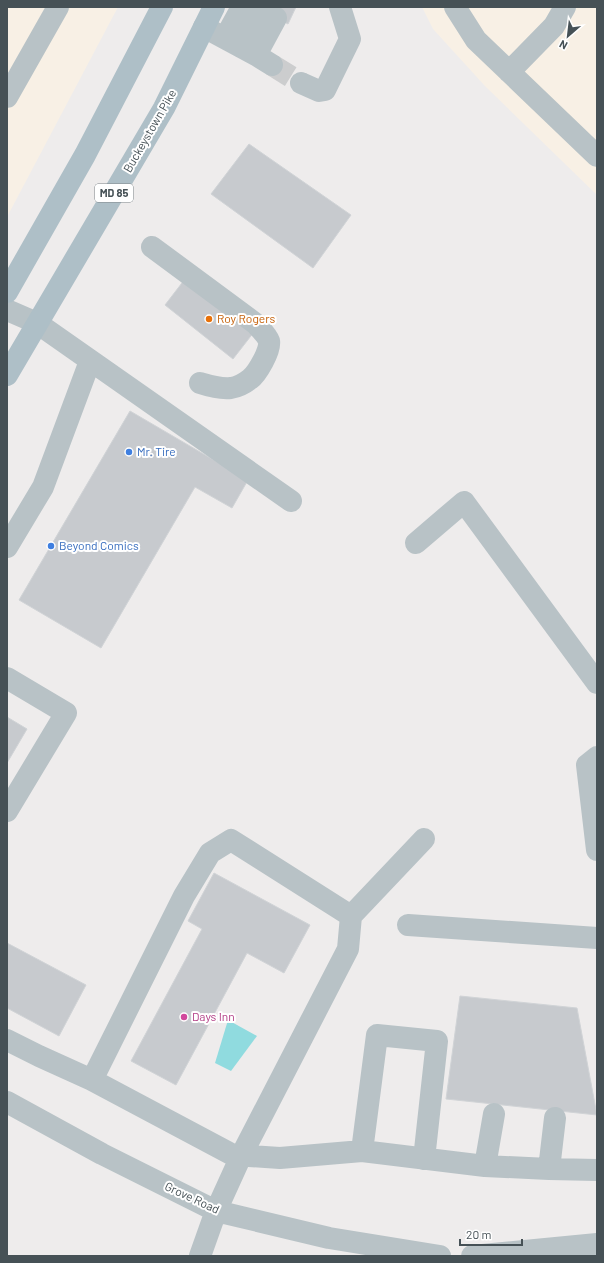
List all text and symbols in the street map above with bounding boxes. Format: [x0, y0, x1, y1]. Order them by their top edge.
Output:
north arrow [548, 16, 588, 56]
text: N [557, 38, 569, 53]
street label: Buckeystown Pike [120, 87, 179, 174]
road number: MD 85 [95, 184, 133, 202]
place label: Roy Rogers [217, 311, 276, 325]
marker: Roy Rogers [204, 314, 214, 324]
place label: Mr. Tire [137, 444, 176, 458]
marker: Mr. Tire [124, 447, 134, 457]
place label: Beyond Comics [59, 538, 139, 552]
marker: Beyond Comics [46, 541, 56, 551]
place label: Days Inn [192, 1009, 235, 1023]
marker: Days Inn [179, 1012, 189, 1022]
street label: Grove Road [163, 1178, 222, 1216]
scale bar [460, 1221, 522, 1247]
text: 20 m [466, 1227, 492, 1241]

